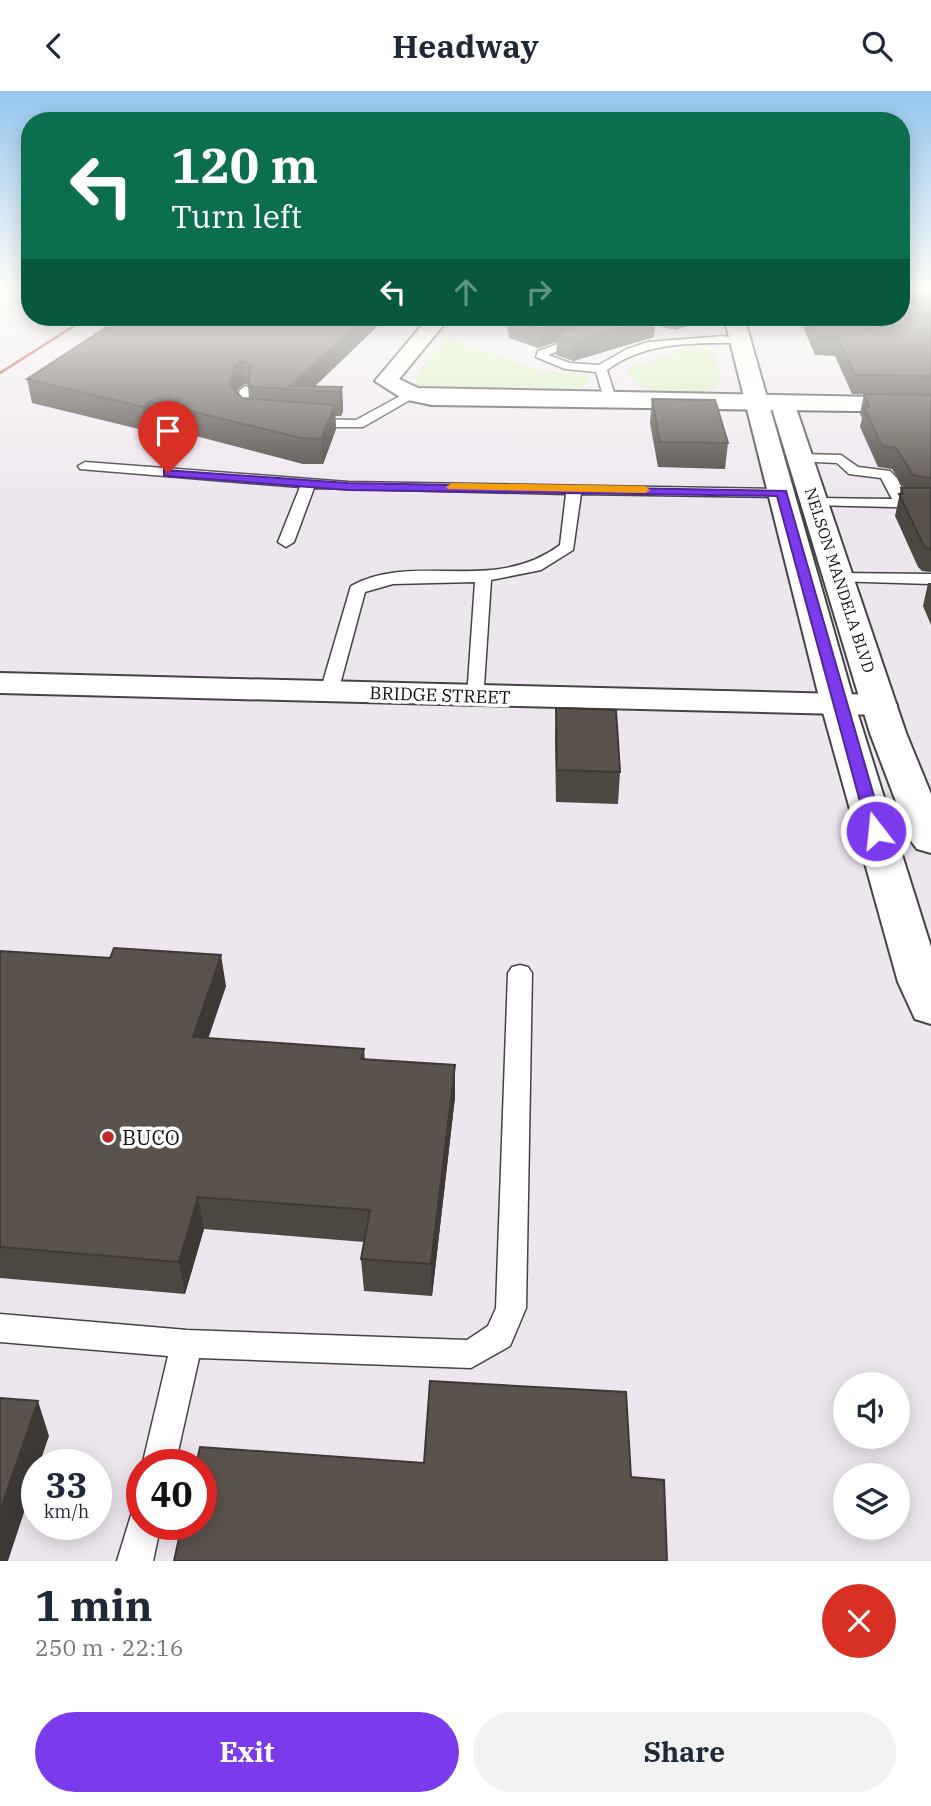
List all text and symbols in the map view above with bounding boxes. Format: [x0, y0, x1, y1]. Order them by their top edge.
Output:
text: Headway [392, 25, 539, 67]
icon: back [35, 27, 73, 65]
icon: search [858, 27, 896, 65]
text: 120 m [171, 133, 318, 196]
icon: left [56, 140, 147, 231]
text: Turn left [171, 195, 302, 237]
icon: left [374, 273, 412, 311]
icon: ahead [447, 273, 485, 311]
icon: right [520, 273, 558, 311]
pin [138, 401, 198, 473]
icon: arrive [149, 412, 187, 450]
street label: NELSON MANDELA BLVD [801, 485, 879, 675]
street label: BRIDGE STREET [369, 681, 511, 709]
position arrow [839, 794, 913, 868]
place label: BUCO [122, 1123, 180, 1151]
marker: BUCO [100, 1129, 116, 1145]
map controls [833, 1372, 910, 1540]
button: sound [833, 1372, 910, 1449]
speed limit sign: 40 [126, 1449, 217, 1540]
text: 33 [45, 1462, 88, 1508]
button: layers [833, 1463, 910, 1540]
text: km/h [44, 1500, 89, 1523]
text: 1 min [35, 1578, 153, 1633]
button: close [822, 1584, 896, 1658]
text: 250 m · 22:16 [35, 1632, 184, 1662]
button: Exit [35, 1712, 459, 1792]
button: Share [473, 1712, 896, 1792]

